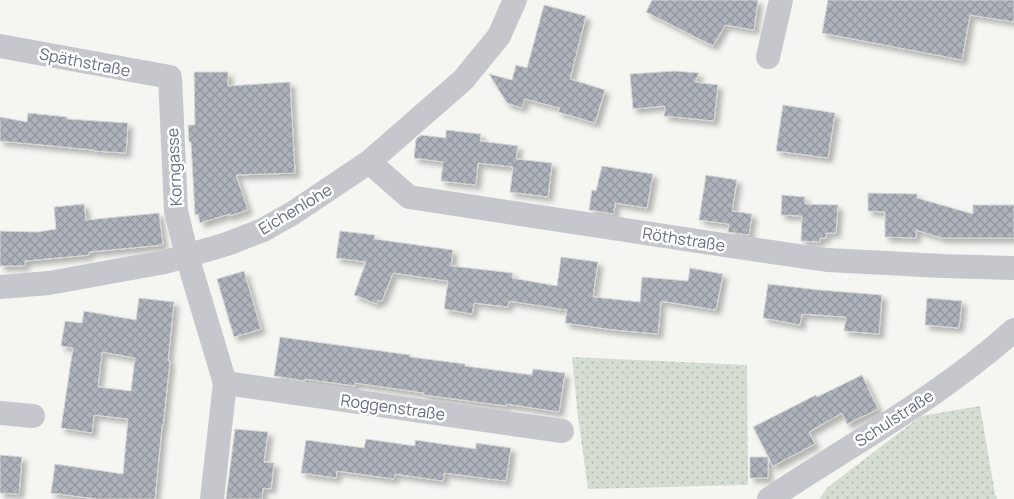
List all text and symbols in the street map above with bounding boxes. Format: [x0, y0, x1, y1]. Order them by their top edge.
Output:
street label: Späthstraße [38, 42, 132, 82]
street label: Korngasse [161, 127, 187, 207]
street label: Eichenlohe [254, 178, 336, 240]
street label: Röthstraße [641, 222, 727, 256]
street label: Schulstraße [850, 384, 938, 452]
street label: Roggenstraße [339, 389, 447, 425]

